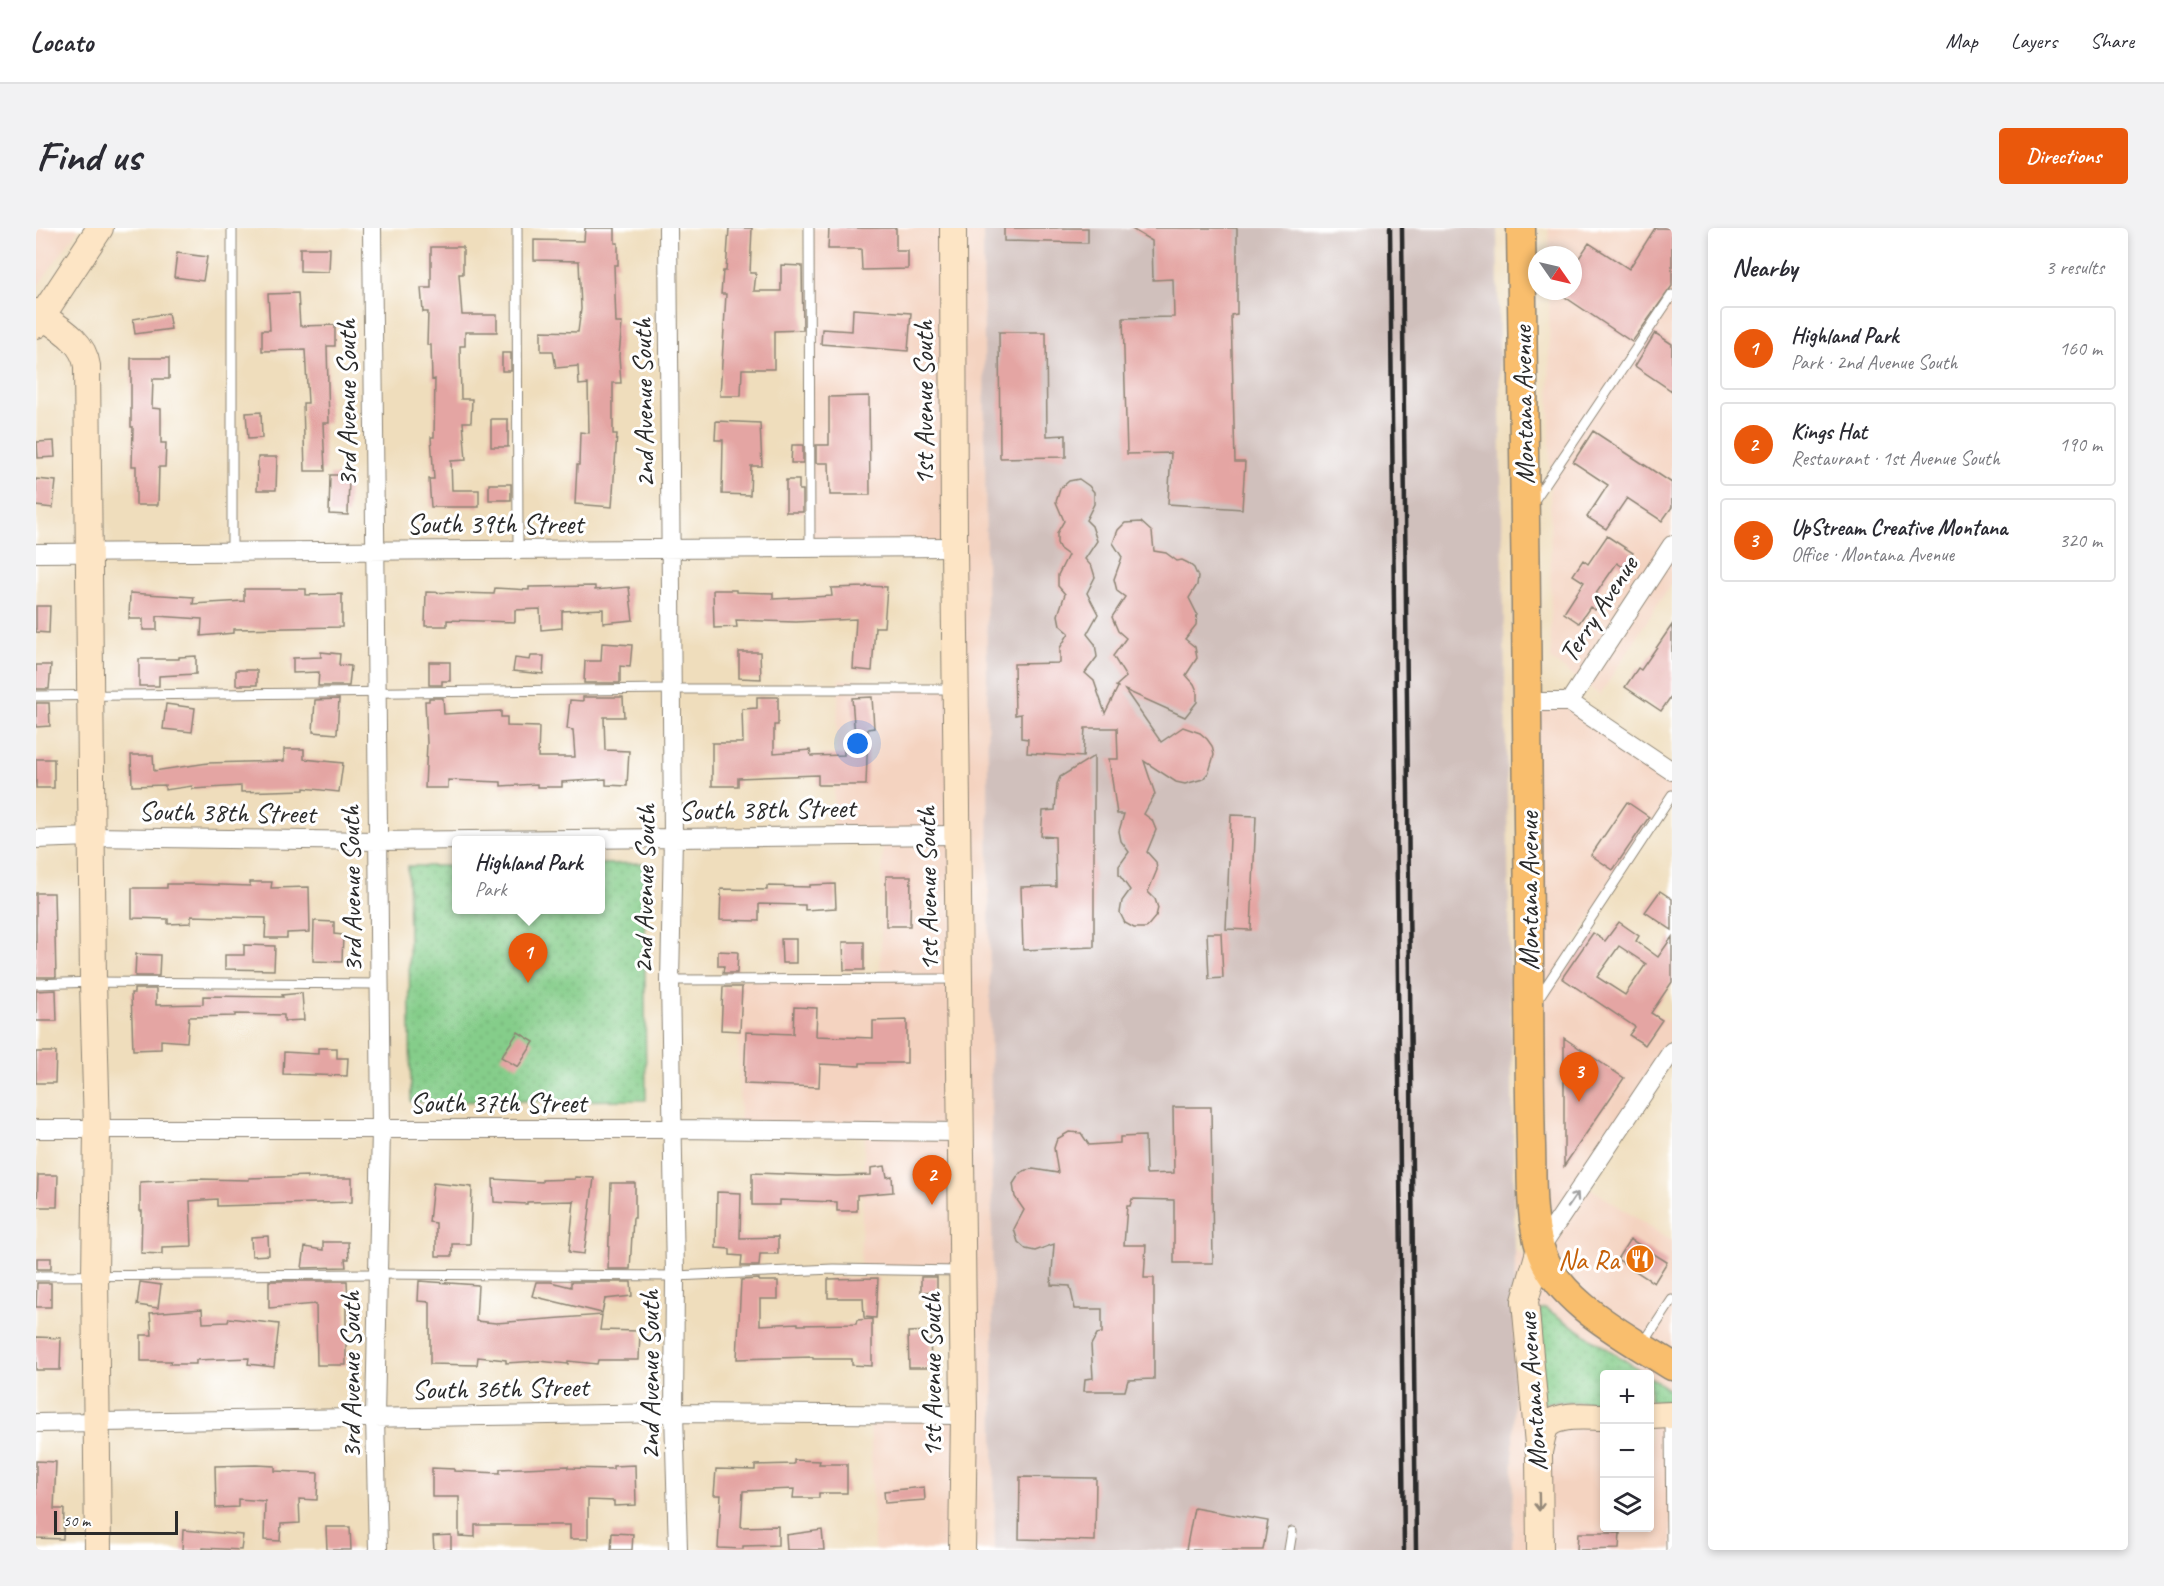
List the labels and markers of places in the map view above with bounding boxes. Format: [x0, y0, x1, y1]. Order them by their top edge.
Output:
pin: 1 [508, 934, 548, 983]
pin: 3 [1560, 1052, 1598, 1102]
pin: 2 [912, 1156, 952, 1205]
place label: Na Ra [1558, 1242, 1621, 1277]
restaurant icon: Na Ra [1624, 1243, 1656, 1275]

